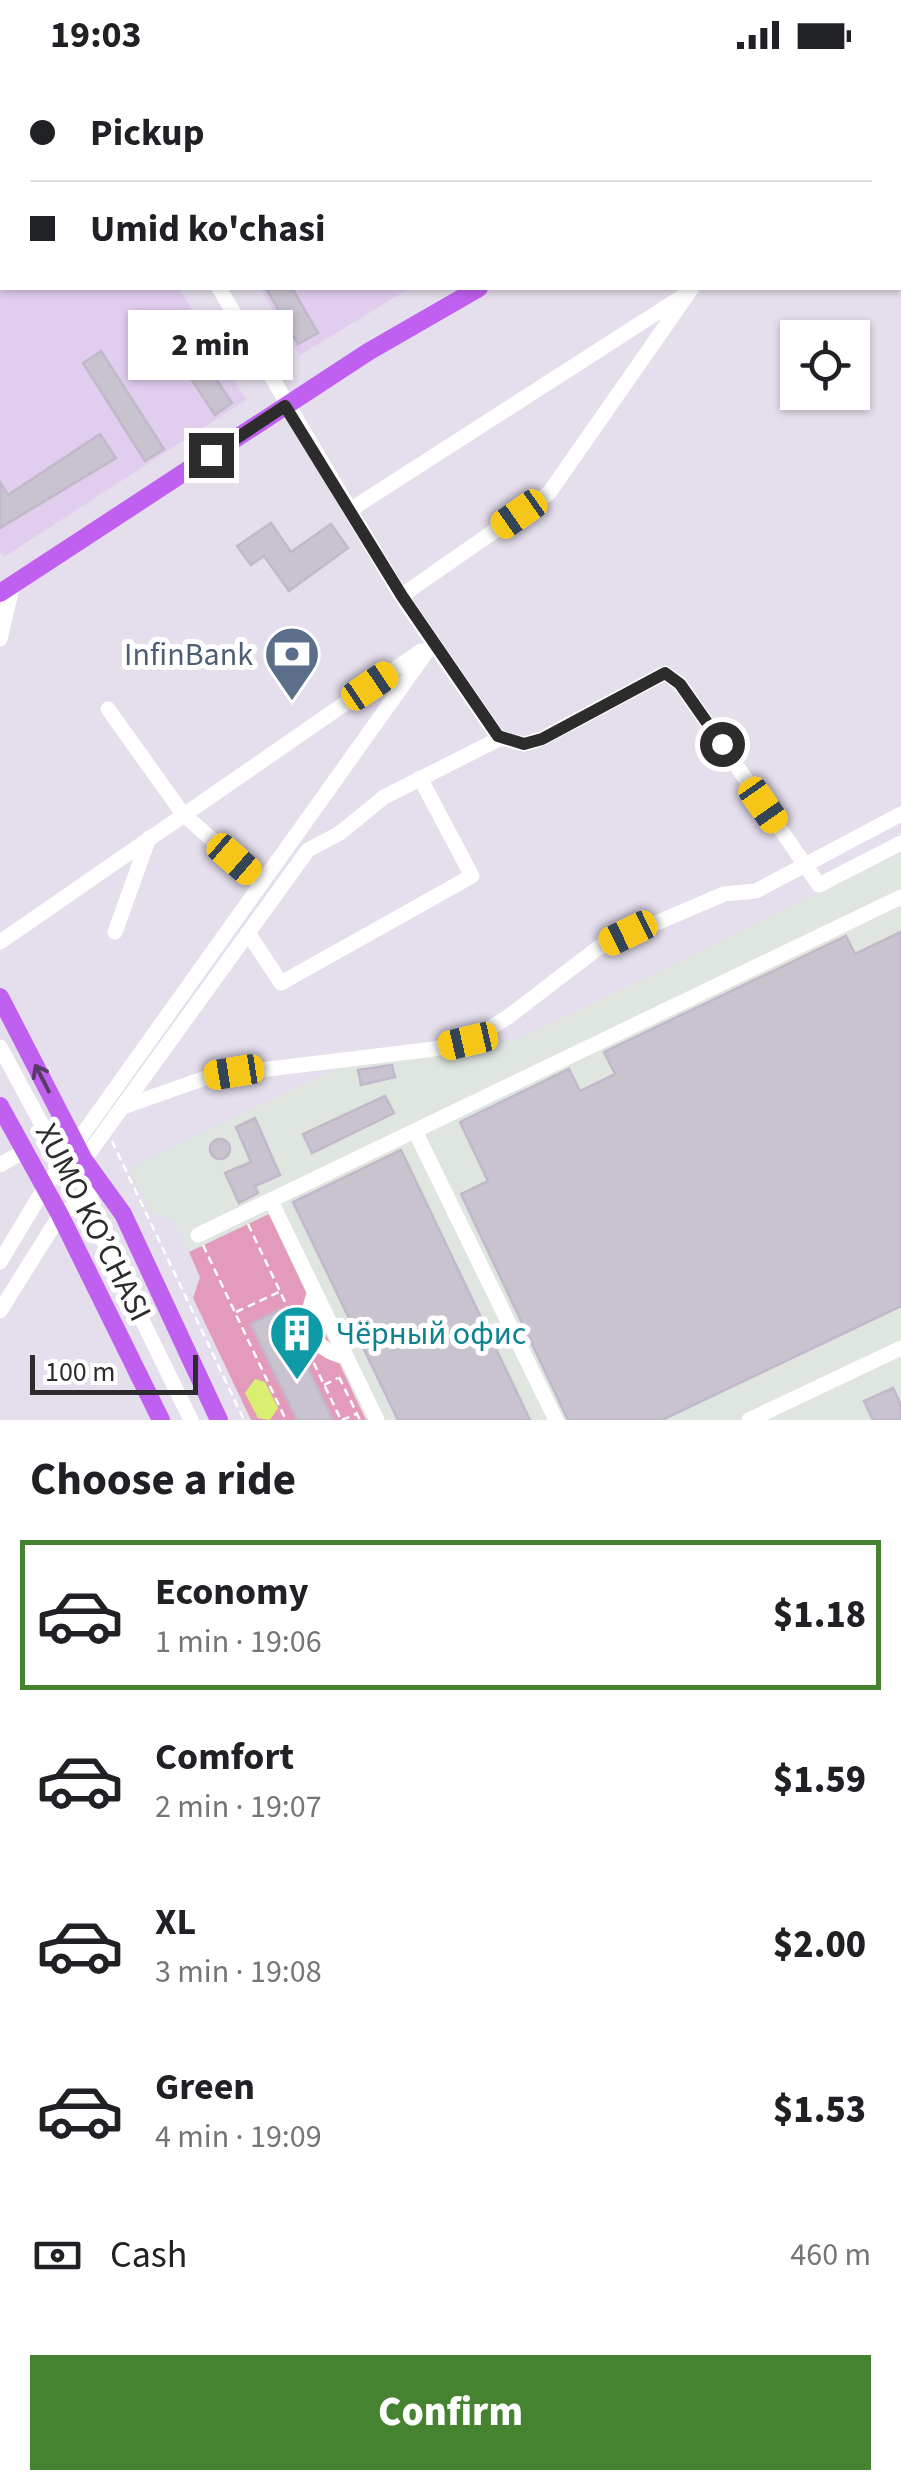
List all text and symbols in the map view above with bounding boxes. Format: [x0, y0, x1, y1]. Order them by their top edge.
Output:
text: 19:03 [50, 8, 142, 62]
text: Pickup [90, 106, 204, 160]
text: Umid ko'chasi [90, 202, 326, 256]
callout: 2 min [128, 310, 294, 380]
map controls [780, 320, 870, 410]
button: locate [780, 320, 870, 410]
text: 2 min [171, 322, 250, 368]
route end [189, 433, 234, 478]
car [486, 485, 552, 543]
bank icon: InfinBank [262, 624, 322, 703]
place label: InfinBank [124, 632, 253, 678]
car [337, 657, 403, 715]
route start [700, 722, 745, 767]
car [734, 772, 792, 838]
car [202, 828, 266, 890]
car [594, 906, 662, 960]
car [435, 1020, 501, 1062]
car [202, 1052, 266, 1092]
one-way arrow [32, 1064, 52, 1094]
street label: XUMO KO’CHASI [23, 1115, 163, 1329]
building icon: Чёрный офис [267, 1303, 327, 1382]
place label: Чёрный офис [336, 1311, 526, 1357]
scale bar [30, 1350, 198, 1394]
text: 100 m [45, 1352, 116, 1392]
text: Choose a ride [30, 1448, 296, 1512]
text: Economy [155, 1565, 308, 1619]
icon: car [35, 1570, 125, 1660]
text: $1.18 [773, 1588, 866, 1642]
text: 1 min · 19:06 [155, 1619, 322, 1665]
text: Comfort [155, 1730, 294, 1784]
icon: car [35, 1735, 125, 1825]
text: $1.59 [773, 1753, 866, 1807]
text: 2 min · 19:07 [155, 1784, 322, 1830]
text: XL [155, 1895, 196, 1949]
icon: car [35, 1900, 125, 1990]
text: $2.00 [773, 1918, 866, 1972]
text: 3 min · 19:08 [155, 1949, 322, 1995]
text: Green [155, 2060, 255, 2114]
icon: car [35, 2065, 125, 2155]
text: $1.53 [773, 2083, 866, 2137]
text: 4 min · 19:09 [155, 2114, 322, 2160]
icon: cash [30, 2228, 85, 2283]
text: Cash [110, 2228, 187, 2282]
text: 460 m [790, 2232, 871, 2278]
button: Confirm [30, 2355, 871, 2470]

